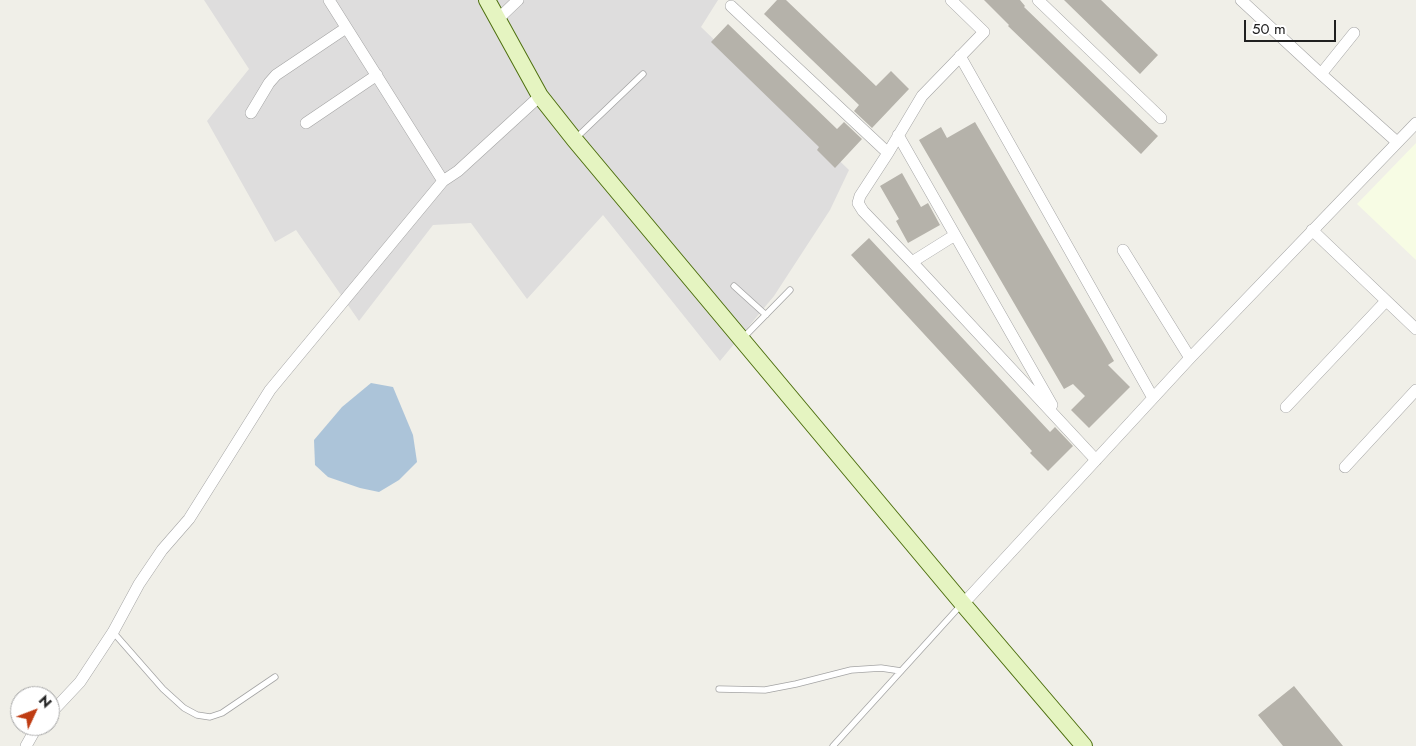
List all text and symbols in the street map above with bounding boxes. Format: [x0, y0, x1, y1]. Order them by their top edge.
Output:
scale bar [1246, 10, 1338, 42]
text: 50 m [1252, 18, 1286, 40]
north arrow [10, 686, 60, 736]
text: N [34, 691, 56, 712]

